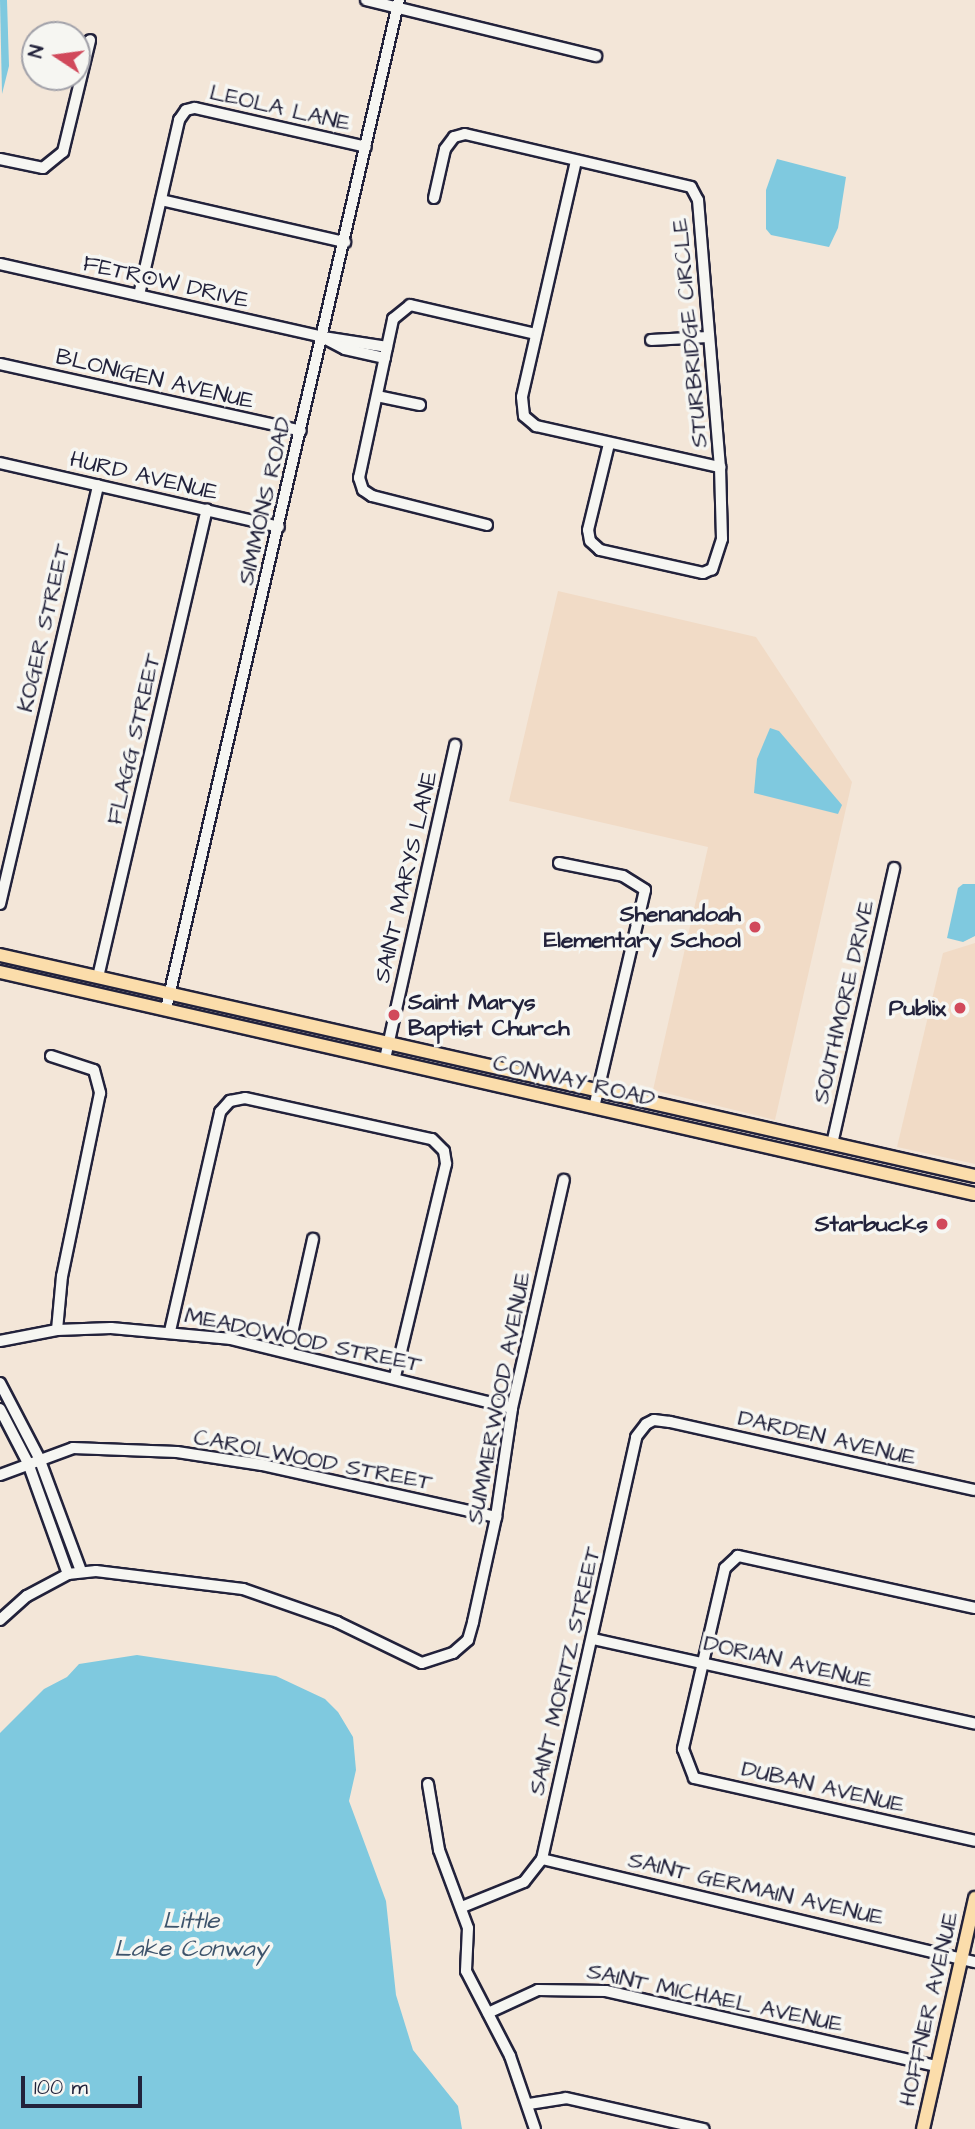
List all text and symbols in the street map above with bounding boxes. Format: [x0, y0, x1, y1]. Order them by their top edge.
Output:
north arrow [21, 21, 91, 91]
text: N [23, 43, 51, 60]
street label: LEOLA LANE [207, 78, 353, 138]
street label: STURBRIDGE CIRCLE [666, 217, 714, 449]
street label: FETROW DRIVE [80, 250, 252, 314]
street label: BLONIGEN AVENUE [53, 343, 257, 415]
street label: SIMMONS ROAD [232, 414, 298, 588]
street label: HURD AVENUE [67, 446, 221, 506]
street label: KOGER STREET [11, 541, 77, 715]
street label: FLAGG STREET [101, 651, 167, 827]
street label: SAINT MARYS LANE [368, 769, 444, 985]
street label: SOUTHMORE DRIVE [807, 898, 881, 1106]
place label: Shenandoah Elementary School [544, 900, 741, 954]
marker: Shenandoah Elementary School [747, 919, 763, 935]
place label: Saint Marys Baptist Church [408, 988, 570, 1042]
place label: Publix [889, 994, 946, 1022]
marker: Publix [952, 1000, 968, 1016]
marker: Saint Marys Baptist Church [386, 1007, 402, 1023]
street label: CONWAY ROAD [490, 1049, 658, 1113]
place label: Starbucks [815, 1210, 928, 1238]
marker: Starbucks [934, 1216, 950, 1232]
street label: SUMMERWOOD AVENUE [461, 1270, 537, 1526]
street label: MEADOWOOD STREET [182, 1301, 424, 1379]
street label: DARDEN AVENUE [735, 1404, 919, 1472]
street label: CAROLWOOD STREET [191, 1423, 435, 1497]
street label: SAINT MORITZ STREET [523, 1544, 607, 1798]
street label: DORIAN AVENUE [701, 1629, 875, 1695]
street label: DUBAN AVENUE [739, 1755, 907, 1819]
street label: SAINT GERMAIN AVENUE [626, 1846, 886, 1932]
water label: Little Lake Conway [114, 1908, 268, 1964]
street label: HOFFNER AVENUE [893, 1909, 965, 2109]
street label: SAINT MICHAEL AVENUE [585, 1957, 845, 2039]
scale bar [24, 2062, 145, 2106]
text: 100 m [34, 2073, 88, 2102]

